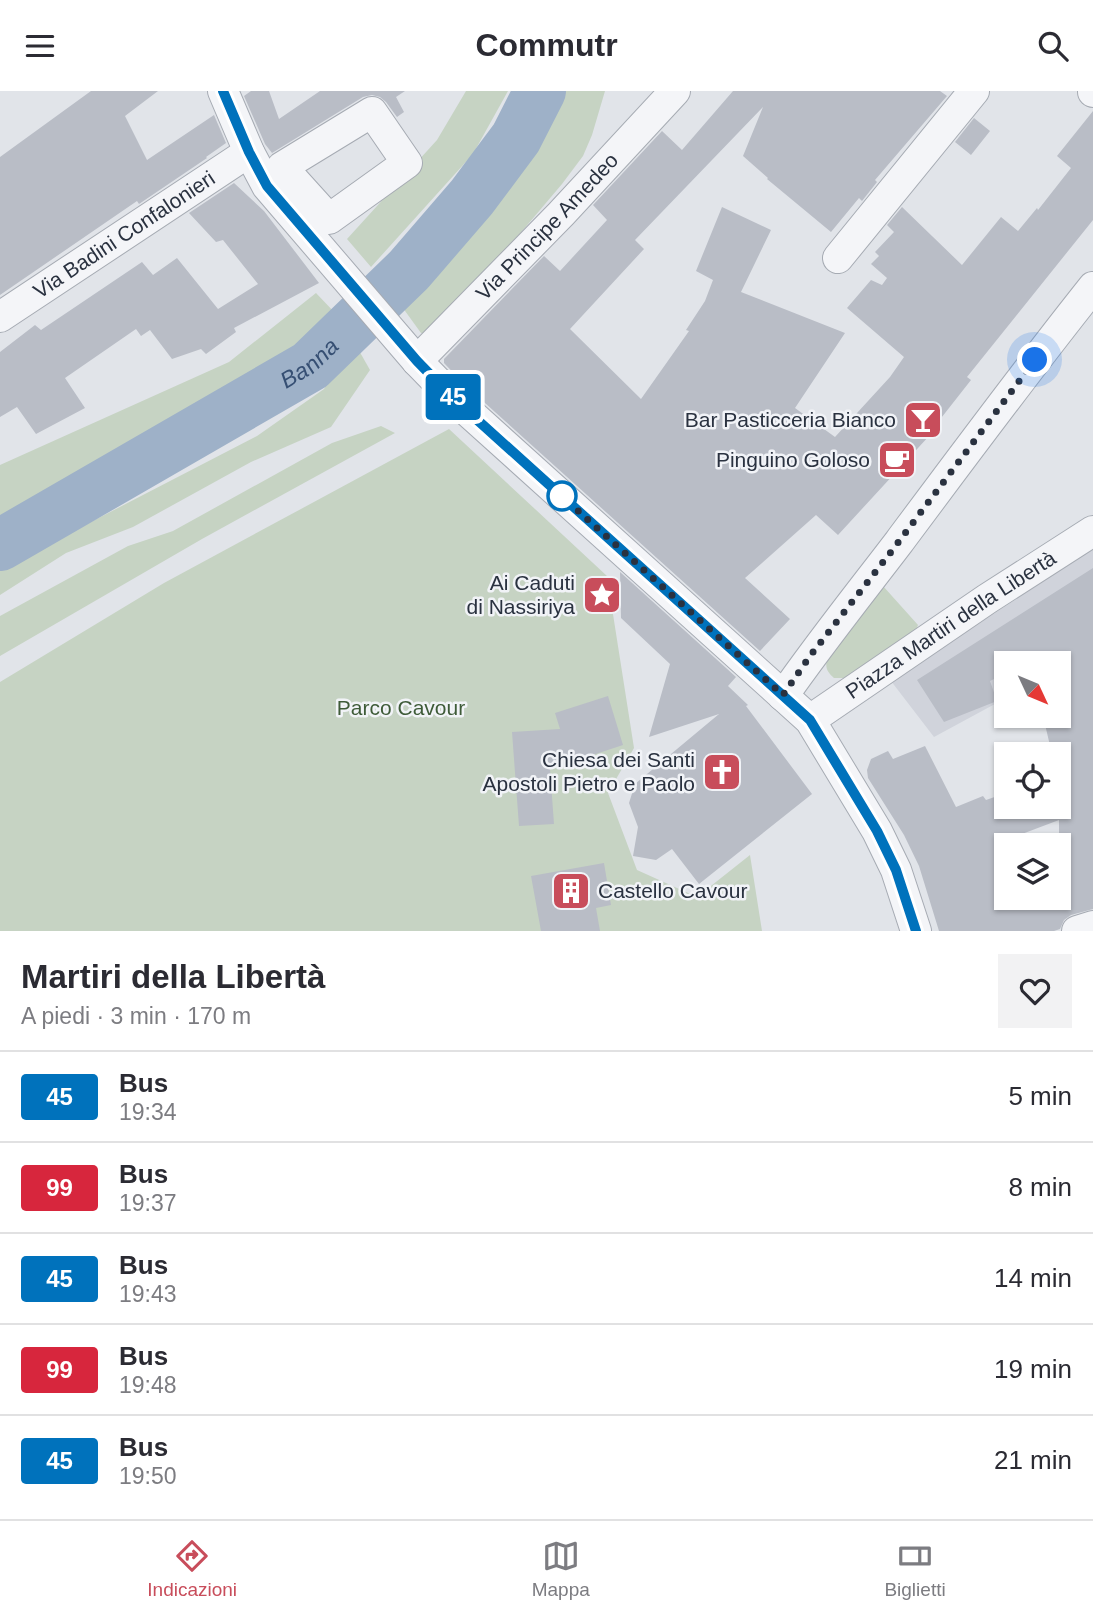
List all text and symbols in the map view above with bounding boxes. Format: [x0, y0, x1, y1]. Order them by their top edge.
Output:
icon: menu [21, 27, 59, 65]
text: Commutr [475, 27, 618, 63]
icon: search [1034, 27, 1072, 65]
street label: Via Principe Amedeo [471, 148, 622, 305]
street label: Via Badini Confalonieri [29, 166, 219, 302]
water label: Banna [276, 333, 344, 393]
your location [1017, 342, 1052, 377]
line badge: 45 [421, 374, 484, 420]
text: 45 [440, 383, 466, 410]
bar icon: Bar Pasticceria Bianco [902, 399, 944, 441]
place label: Bar Pasticceria Bianco [685, 408, 896, 431]
cafe icon: Pinguino Goloso [876, 439, 918, 481]
place label: Pinguino Goloso [716, 448, 870, 471]
unlabelled marker [547, 481, 577, 511]
street label: Piazza Martiri della Libertà [841, 546, 1060, 703]
place label: Ai Caduti di Nassiriya [466, 571, 575, 618]
place icon: Ai Caduti di Nassiriya [581, 574, 623, 616]
north arrow [994, 651, 1071, 728]
map controls [994, 651, 1071, 910]
park label: Parco Cavour [337, 696, 465, 719]
button: locate [994, 742, 1071, 819]
place label: Chiesa dei Santi Apostoli Pietro e Paolo [483, 748, 695, 795]
church icon: Chiesa dei Santi Apostoli Pietro e Paolo [701, 751, 743, 793]
button: layers [994, 833, 1071, 910]
building icon: Castello Cavour [550, 870, 592, 912]
place label: Castello Cavour [598, 879, 747, 902]
button: heart [998, 954, 1072, 1028]
text: Martiri della Libertà [21, 958, 325, 995]
text: A piedi · 3 min · 170 m [21, 1003, 251, 1029]
text: Bus [119, 1068, 168, 1098]
text: 5 min [1008, 1081, 1072, 1111]
text: 45 [46, 1083, 73, 1110]
text: 19:34 [119, 1099, 177, 1125]
text: Bus [119, 1159, 168, 1189]
text: 8 min [1008, 1172, 1072, 1202]
text: 99 [46, 1174, 73, 1201]
text: 19:37 [119, 1190, 177, 1216]
text: Bus [119, 1250, 168, 1280]
text: 14 min [994, 1263, 1072, 1293]
text: 45 [46, 1265, 73, 1292]
text: 19:43 [119, 1281, 177, 1307]
text: Bus [119, 1341, 168, 1371]
text: 19 min [994, 1354, 1072, 1384]
text: 99 [46, 1356, 73, 1383]
text: 19:48 [119, 1372, 177, 1398]
text: Bus [119, 1432, 168, 1462]
text: 21 min [994, 1445, 1072, 1475]
text: 45 [46, 1447, 73, 1474]
text: 19:50 [119, 1463, 177, 1489]
tab: Indicazioni [147, 1537, 237, 1601]
tab: Mappa [532, 1537, 590, 1601]
tab: Biglietti [884, 1537, 946, 1601]

